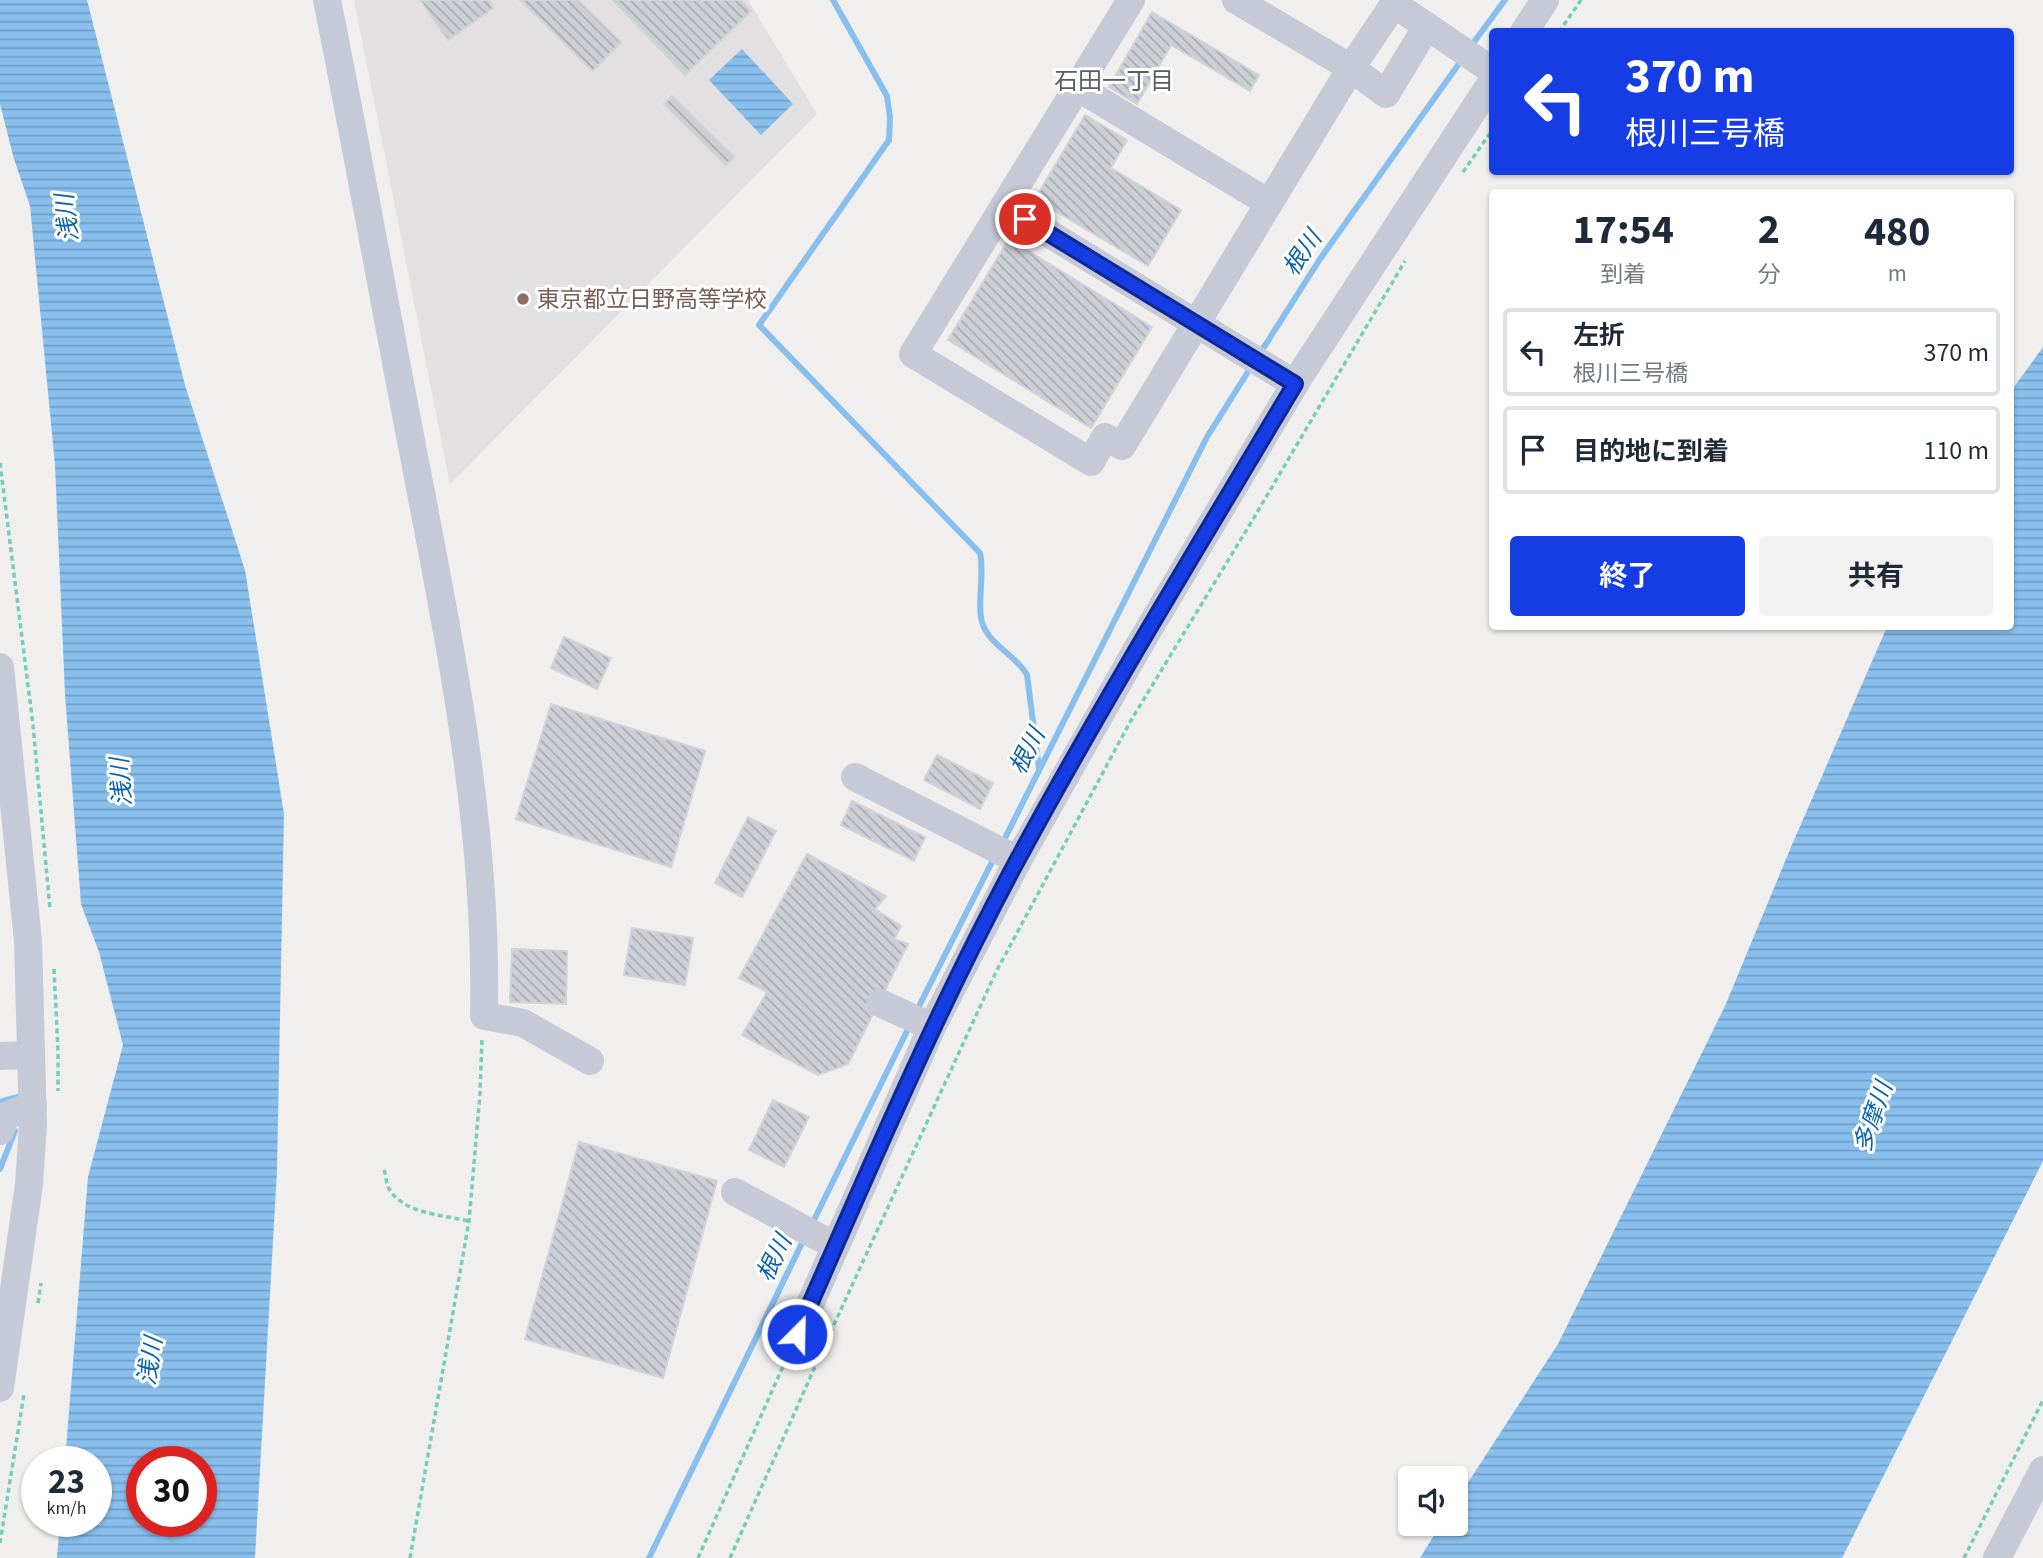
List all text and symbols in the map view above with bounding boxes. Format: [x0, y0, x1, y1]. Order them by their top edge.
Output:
text: 370 m [1625, 42, 1754, 112]
icon: left [1510, 56, 1601, 147]
district label: 石田一丁目 [1054, 64, 1174, 99]
text: 根川三号橋 [1625, 111, 1785, 157]
water label: 浅川 [47, 189, 88, 244]
pin [995, 189, 1055, 249]
icon: arrive [1006, 200, 1044, 238]
text: 17:54 [1573, 200, 1674, 260]
text: 2 [1758, 200, 1780, 260]
text: 480 [1864, 202, 1930, 262]
water label: 根川 [1274, 221, 1332, 283]
text: m [1888, 257, 1907, 290]
text: 到着 [1600, 258, 1646, 291]
text: 分 [1757, 258, 1780, 291]
place label: 東京都立日野高等学校 [537, 283, 767, 316]
marker: 東京都立日野高等学校 [515, 291, 531, 307]
text: 左折 [1573, 317, 1625, 354]
icon: left [1514, 333, 1552, 371]
text: 370 m [1923, 334, 1989, 371]
text: 根川三号橋 [1573, 357, 1688, 390]
icon: arrive [1514, 431, 1552, 469]
text: 110 m [1923, 432, 1989, 469]
text: 目的地に到着 [1573, 433, 1729, 470]
button: 終了 [1510, 536, 1745, 616]
button: 共有 [1759, 536, 1993, 616]
water label: 根川 [1001, 719, 1055, 781]
water label: 浅川 [102, 754, 141, 807]
water label: 多摩川 [1845, 1075, 1903, 1157]
water label: 根川 [748, 1226, 802, 1287]
position arrow [760, 1297, 834, 1371]
water label: 浅川 [129, 1332, 172, 1388]
speed limit sign: 30 [126, 1446, 217, 1537]
text: 23 [48, 1457, 85, 1507]
map controls [1398, 1466, 1468, 1536]
button: sound [1398, 1466, 1468, 1536]
text: km/h [47, 1496, 86, 1521]

